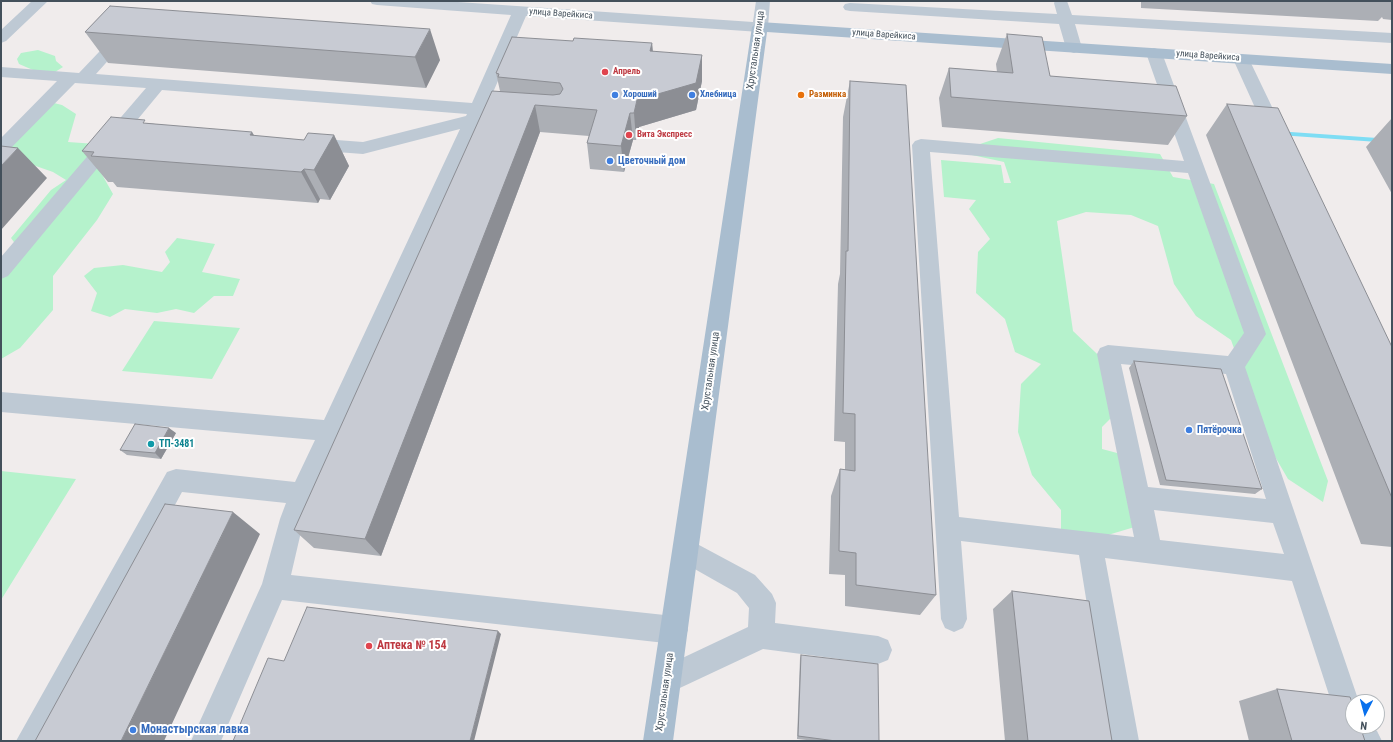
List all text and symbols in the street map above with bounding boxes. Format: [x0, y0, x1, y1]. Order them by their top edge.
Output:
street label: улица Варейкиса [529, 6, 593, 22]
street label: Хрустальная улица [745, 10, 767, 90]
street label: улица Варейкиса [852, 27, 916, 43]
street label: улица Варейкиса [1176, 48, 1240, 64]
marker: Апрель [600, 67, 610, 77]
place label: Апрель [613, 67, 640, 77]
marker: Хороший [610, 90, 620, 100]
place label: Хороший [623, 90, 657, 100]
marker: Хлебница [687, 90, 697, 100]
place label: Хлебница [700, 90, 736, 100]
marker: Разминка [796, 90, 806, 100]
place label: Разминка [809, 90, 846, 100]
marker: Вита Экспресс [624, 130, 634, 140]
place label: Вита Экспресс [637, 130, 692, 140]
place label: Цветочный дом [618, 155, 686, 167]
marker: Цветочный дом [605, 156, 615, 166]
street label: Хрустальная улица [700, 331, 722, 411]
place label: Пятёрочка [1197, 424, 1242, 436]
marker: Пятёрочка [1184, 425, 1194, 435]
place label: ТП-3481 [159, 438, 194, 450]
marker: ТП-3481 [146, 439, 156, 449]
place label: Аптека № 154 [377, 639, 447, 653]
marker: Аптека № 154 [364, 641, 374, 651]
street label: Хрустальная улица [654, 652, 676, 732]
north arrow [1345, 694, 1385, 734]
text: N [1360, 719, 1368, 732]
place label: Монастырская лавка [141, 723, 249, 737]
marker: Монастырская лавка [128, 725, 138, 735]

